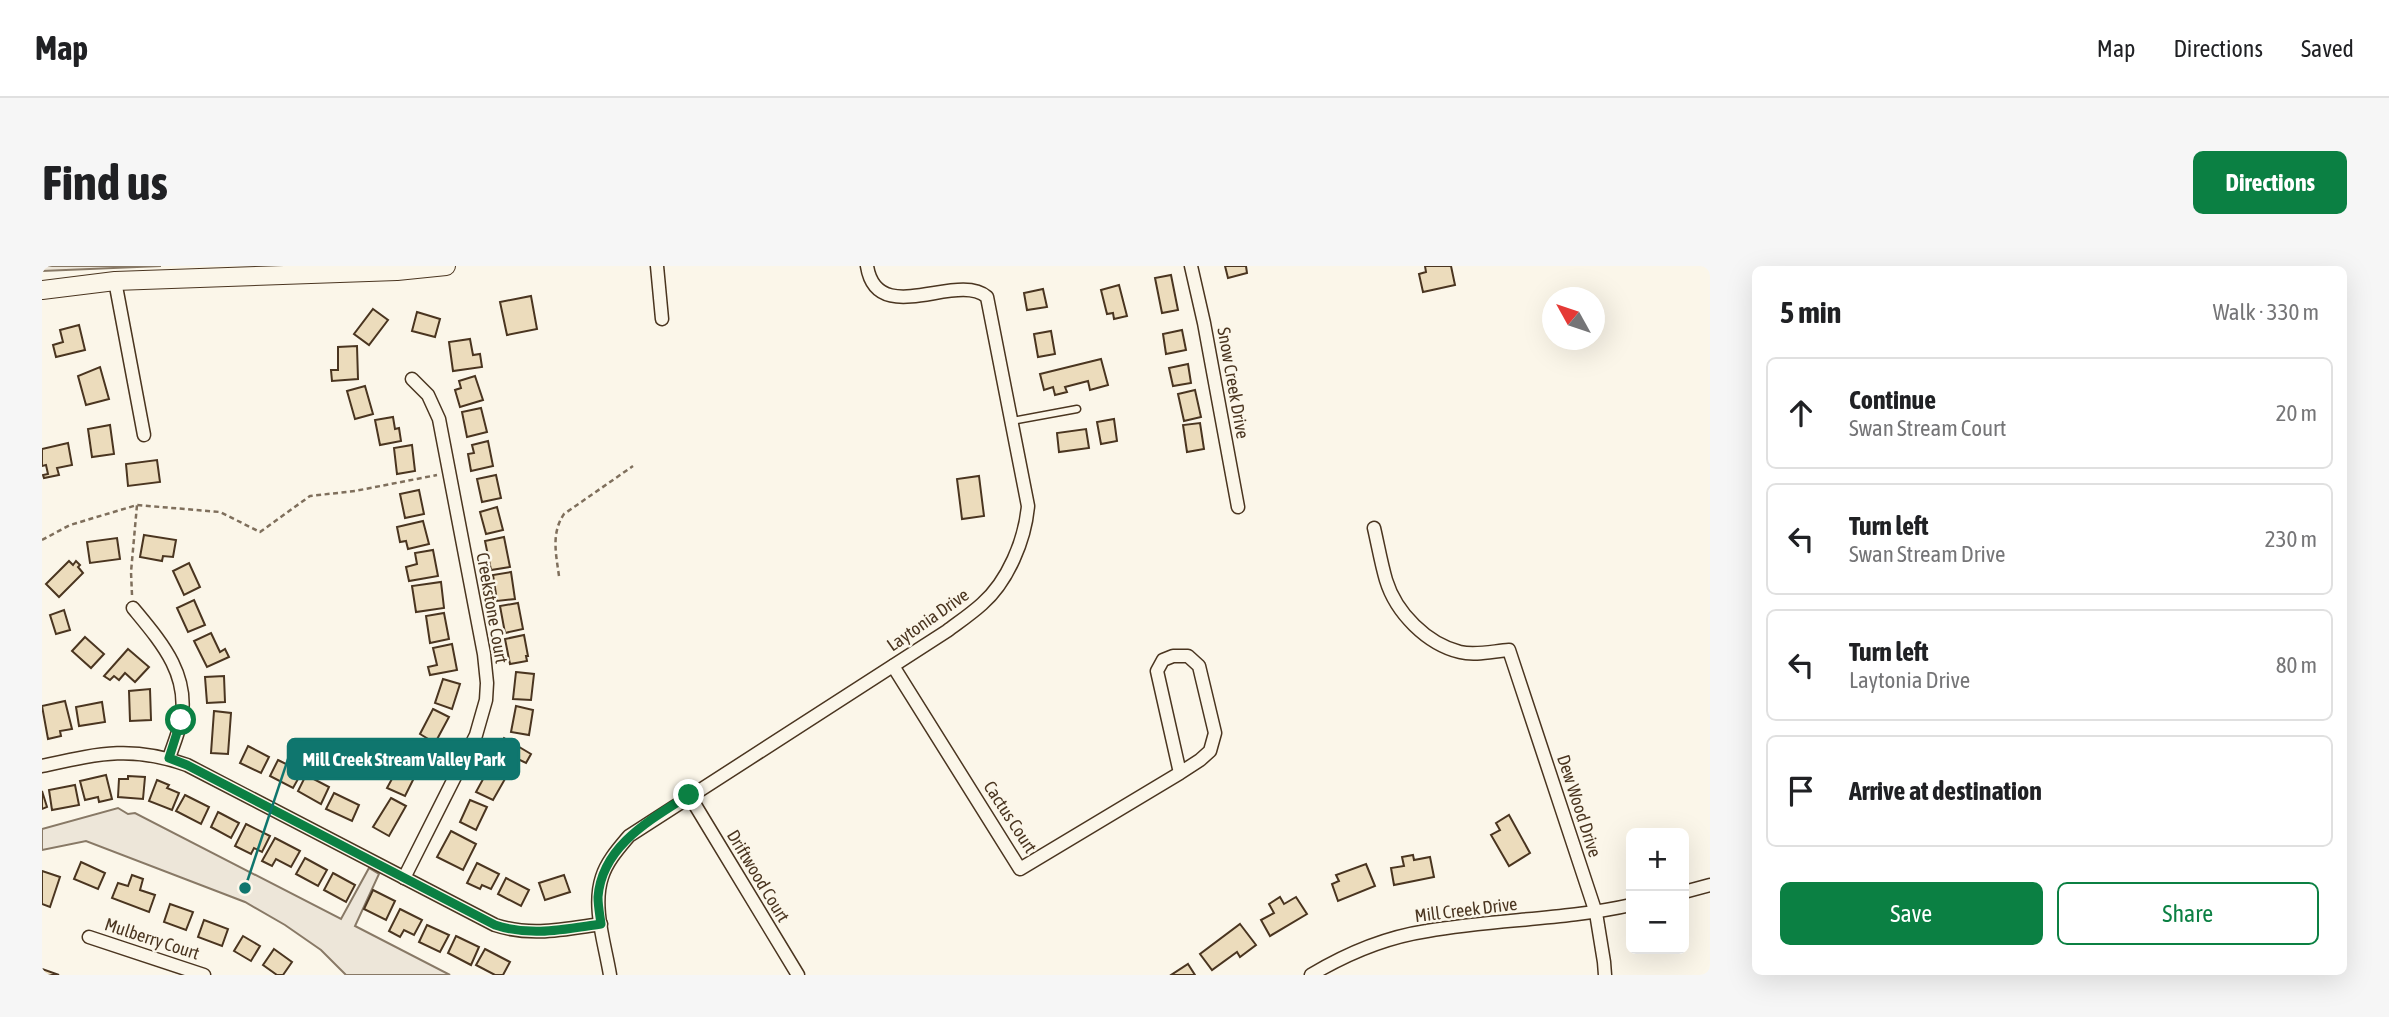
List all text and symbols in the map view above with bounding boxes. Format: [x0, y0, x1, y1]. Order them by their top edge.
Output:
text: Map [35, 29, 88, 67]
text: Map [2097, 35, 2135, 62]
text: Directions [2173, 35, 2263, 62]
text: Saved [2301, 35, 2354, 62]
button: Directions [2193, 151, 2347, 214]
text: Find us [42, 154, 168, 210]
north arrow [1542, 287, 1605, 350]
text: 5 min [1780, 295, 1841, 329]
text: Walk · 330 m [2213, 299, 2319, 325]
street label: Snow Creek Drive [1213, 326, 1254, 440]
text: Continue [1849, 385, 1936, 415]
icon: ahead [1782, 394, 1820, 432]
text: 20 m [2276, 400, 2317, 426]
text: Swan Stream Court [1849, 415, 2006, 441]
text: Turn left [1849, 511, 1929, 541]
icon: left [1782, 520, 1820, 558]
text: 230 m [2265, 526, 2317, 552]
text: Swan Stream Drive [1849, 541, 2006, 567]
street label: Creekstone Court [472, 551, 513, 665]
street label: Laytonia Drive [883, 584, 973, 655]
text: Turn left [1849, 637, 1929, 667]
icon: left [1782, 646, 1820, 684]
text: 80 m [2276, 652, 2317, 678]
text: Laytonia Drive [1849, 667, 1970, 693]
route start [165, 704, 196, 735]
callout: Mill Creek Stream Valley Park [288, 739, 519, 779]
text: Mill Creek Stream Valley Park [303, 748, 506, 770]
street label: Dew Wood Drive [1553, 752, 1606, 860]
icon: arrive [1782, 772, 1820, 810]
text: Arrive at destination [1849, 776, 2042, 806]
street label: Cactus Court [979, 777, 1041, 857]
route end [673, 779, 704, 810]
street label: Driftwood Court [723, 826, 794, 926]
map controls [1626, 828, 1689, 954]
button: + [1626, 828, 1689, 891]
button: Save [1780, 882, 2043, 945]
button: Share [2057, 882, 2319, 945]
button: − [1626, 891, 1689, 954]
street label: Mill Creek Drive [1413, 893, 1518, 926]
street label: Mulberry Court [102, 913, 202, 964]

